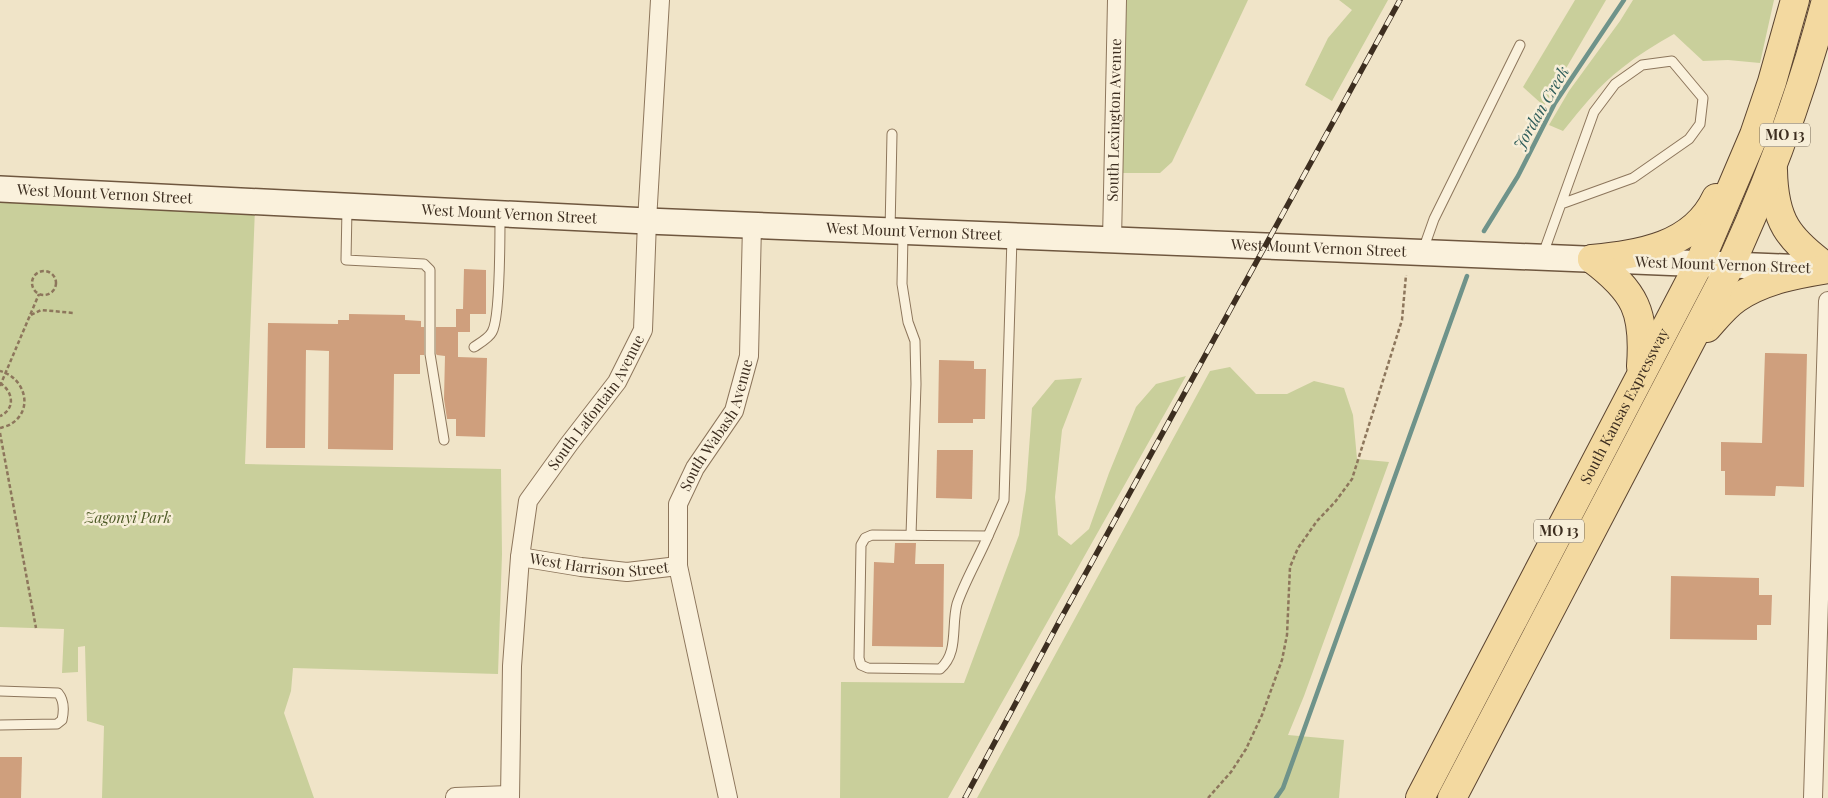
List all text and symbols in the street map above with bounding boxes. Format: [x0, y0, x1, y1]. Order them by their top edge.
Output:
street label: South Lexington Avenue [1102, 38, 1125, 202]
water label: Jordan Creek [1508, 62, 1573, 153]
road number: MO 13 [1760, 124, 1810, 146]
street label: West Mount Vernon Street [16, 179, 194, 208]
street label: West Mount Vernon Street [420, 199, 598, 228]
street label: West Mount Vernon Street [825, 217, 1003, 244]
street label: West Mount Vernon Street [1229, 234, 1408, 261]
street label: West Mount Vernon Street [1634, 251, 1812, 277]
street label: South Kansas Expressway [1575, 324, 1673, 487]
street label: South Lafontain Avenue [542, 331, 648, 474]
street label: South Wabash Avenue [675, 357, 757, 494]
park label: Zagonyi Park [84, 507, 171, 527]
road number: MO 13 [1534, 520, 1584, 542]
street label: West Harrison Street [527, 548, 670, 581]

